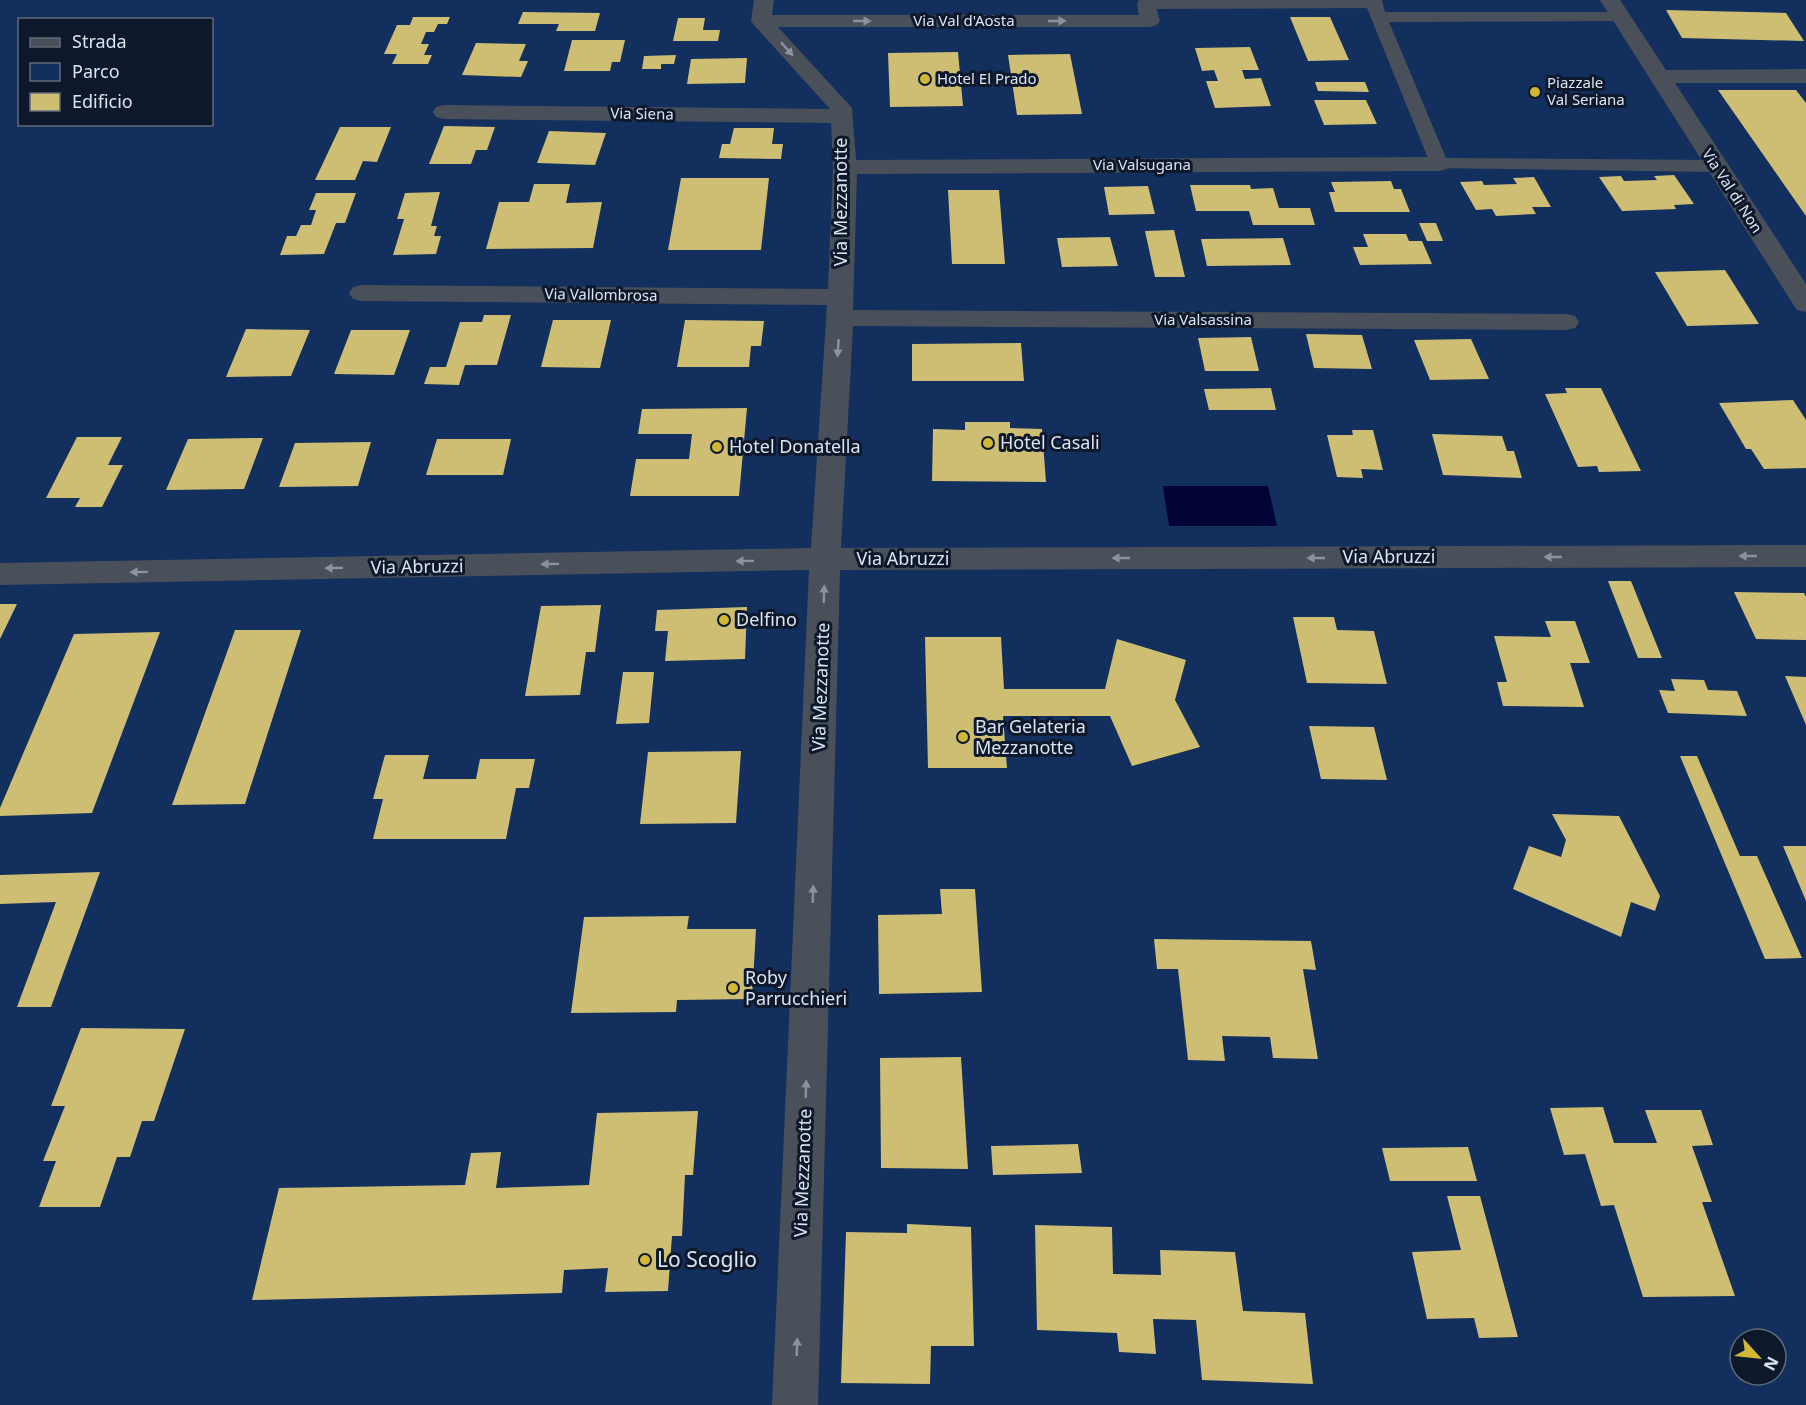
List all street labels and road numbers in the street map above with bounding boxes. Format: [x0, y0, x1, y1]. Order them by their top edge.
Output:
street label: Via Val d'Aosta [913, 10, 1015, 30]
street label: Via Siena [610, 102, 674, 124]
street label: Via Mezzanotte [828, 138, 852, 266]
street label: Via Val di Non [1698, 144, 1768, 236]
street label: Via Valsugana [1093, 154, 1191, 174]
street label: Via Vallombrosa [544, 283, 658, 305]
street label: Via Valsassina [1154, 309, 1252, 329]
street label: Via Abruzzi [1343, 544, 1435, 568]
street label: Via Abruzzi [857, 546, 949, 570]
street label: Via Abruzzi [370, 553, 464, 579]
street label: Via Mezzanotte [806, 622, 834, 752]
street label: Via Mezzanotte [788, 1108, 816, 1238]

